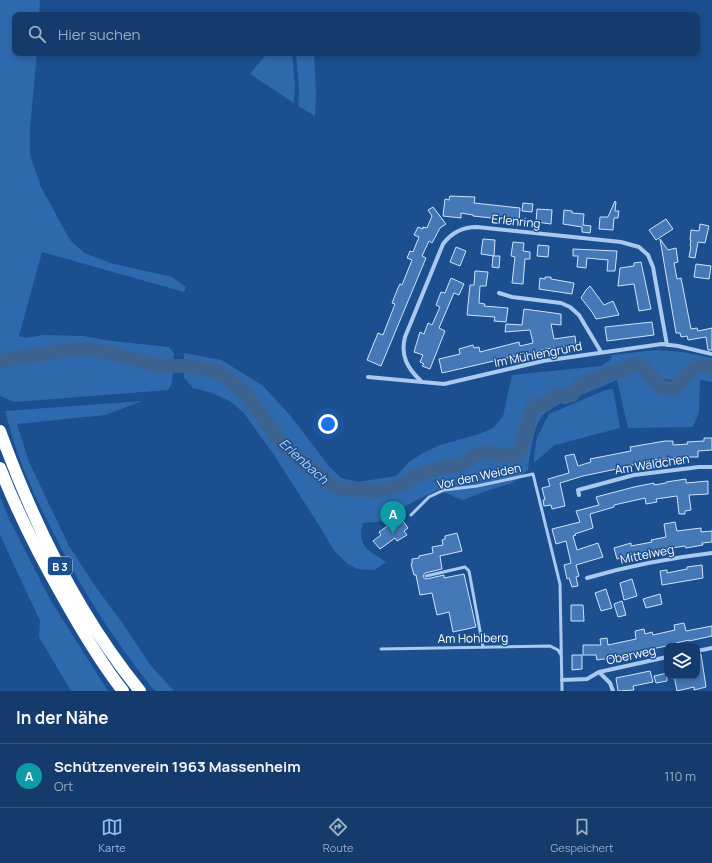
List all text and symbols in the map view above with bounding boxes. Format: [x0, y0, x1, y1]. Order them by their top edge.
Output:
search box [12, 12, 700, 56]
icon: search [26, 23, 48, 45]
text: Hier suchen [58, 24, 140, 45]
street label: Erlenring [491, 210, 541, 232]
street label: Im Mühlengrund [493, 337, 583, 371]
your location [318, 414, 338, 434]
water label: Erlenbach [276, 434, 333, 489]
street label: Am Wäldchen [614, 450, 690, 478]
street label: Vor den Weiden [436, 459, 522, 493]
pin: A [380, 501, 406, 534]
street label: Mittelweg [619, 540, 675, 568]
road number: B 3 [48, 557, 72, 575]
street label: Am Hohlberg [437, 629, 509, 647]
street label: Oberweg [605, 641, 657, 669]
map controls [664, 643, 700, 679]
button: layers [664, 643, 700, 679]
text: In der Nähe [16, 706, 109, 729]
text: Schützenverein 1963 Massenheim [54, 756, 301, 777]
text: A [25, 767, 33, 785]
text: 110 m [664, 767, 696, 785]
text: Ort [54, 777, 73, 795]
tab: Karte [99, 816, 126, 855]
tab: Route [323, 816, 353, 855]
tab: Gespeichert [551, 816, 613, 855]

